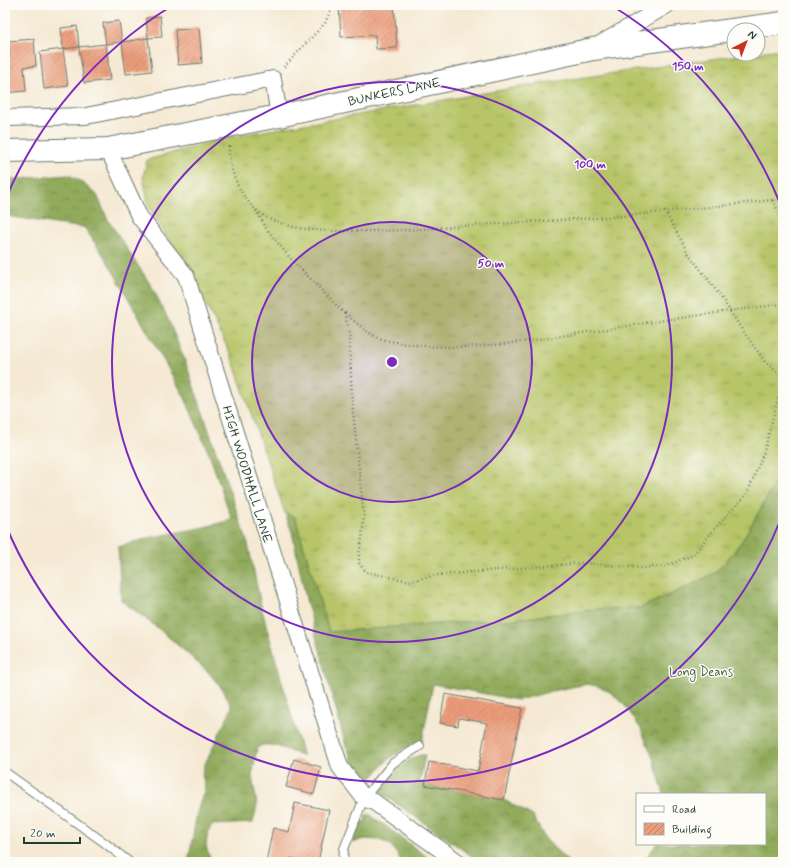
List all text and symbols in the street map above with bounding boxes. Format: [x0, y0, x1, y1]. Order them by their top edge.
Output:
north arrow [726, 22, 766, 62]
text: N [745, 28, 759, 43]
text: 150 m [672, 59, 704, 75]
street label: BUNKERS LANE [346, 74, 442, 111]
text: 100 m [574, 157, 607, 173]
text: 50 m [478, 256, 505, 272]
centre of rings [385, 355, 399, 369]
street label: HIGH WOODHALL LANE [218, 404, 276, 545]
park label: Long Deans [669, 664, 733, 682]
legend [636, 793, 766, 845]
text: Road [672, 802, 696, 818]
scale bar [24, 819, 80, 845]
text: Building [672, 822, 712, 839]
text: 20 m [30, 826, 56, 842]

